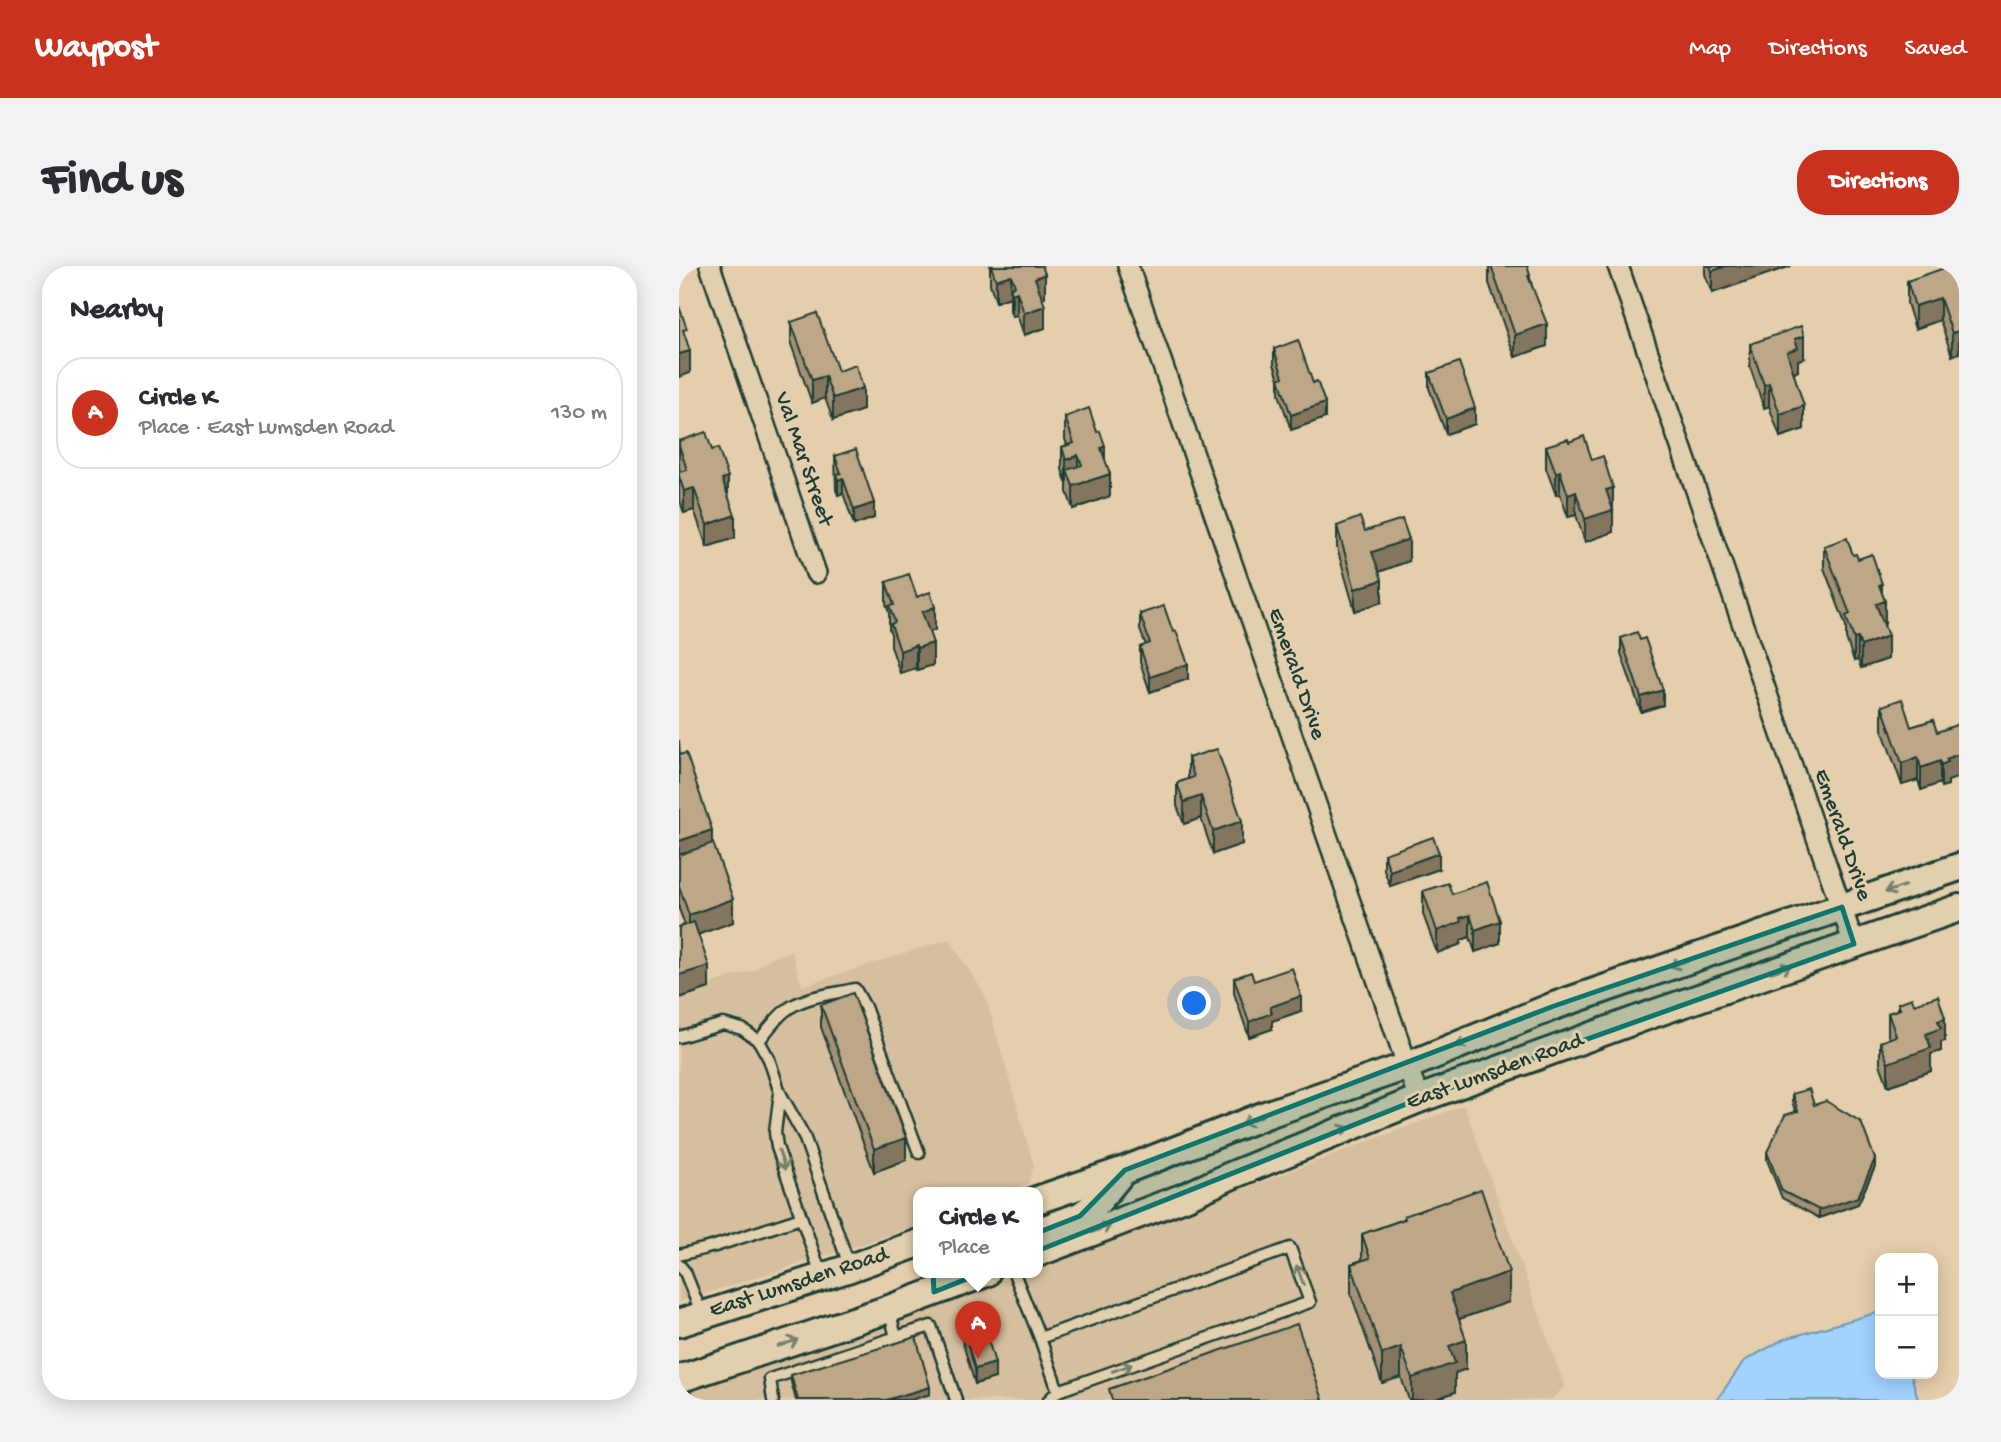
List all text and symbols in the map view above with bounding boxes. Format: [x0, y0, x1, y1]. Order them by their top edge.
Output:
text: Waypost [35, 30, 157, 68]
text: Map [1689, 35, 1731, 64]
text: Directions [1769, 35, 1867, 64]
text: Saved [1905, 35, 1966, 64]
button: Directions [1797, 150, 1959, 215]
text: Find us [42, 153, 182, 211]
text: Nearby [70, 294, 163, 329]
text: Circle K [139, 384, 216, 415]
street label: Val Mar Street [767, 388, 839, 531]
text: A [88, 400, 102, 427]
text: 130 m [551, 400, 607, 427]
text: Place · East Lumsden Road [139, 415, 394, 442]
street label: Emerald Drive [1261, 605, 1332, 744]
street label: Emerald Drive [1807, 766, 1878, 905]
one-way arrow [1884, 884, 1906, 896]
one-way arrow [1669, 958, 1691, 970]
one-way arrow [1769, 962, 1791, 974]
your location [1177, 986, 1211, 1020]
street label: East Lumsden Road [1403, 1027, 1589, 1117]
one-way arrow [1456, 1036, 1478, 1049]
one-way arrow [1242, 1115, 1264, 1127]
one-way arrow [1327, 1124, 1349, 1137]
one-way arrow [776, 1149, 789, 1171]
popup [913, 1187, 1043, 1278]
text: Circle K [939, 1204, 1017, 1235]
one-way arrow [1090, 1221, 1112, 1234]
text: Place [939, 1235, 990, 1262]
street label: East Lumsden Road [706, 1241, 893, 1325]
map controls [1875, 1253, 1938, 1379]
button: + [1875, 1253, 1938, 1316]
one-way arrow [1292, 1264, 1305, 1286]
pin: A [955, 1301, 1001, 1359]
button: − [1875, 1316, 1938, 1379]
one-way arrow [776, 1336, 798, 1348]
one-way arrow [1111, 1361, 1133, 1373]

